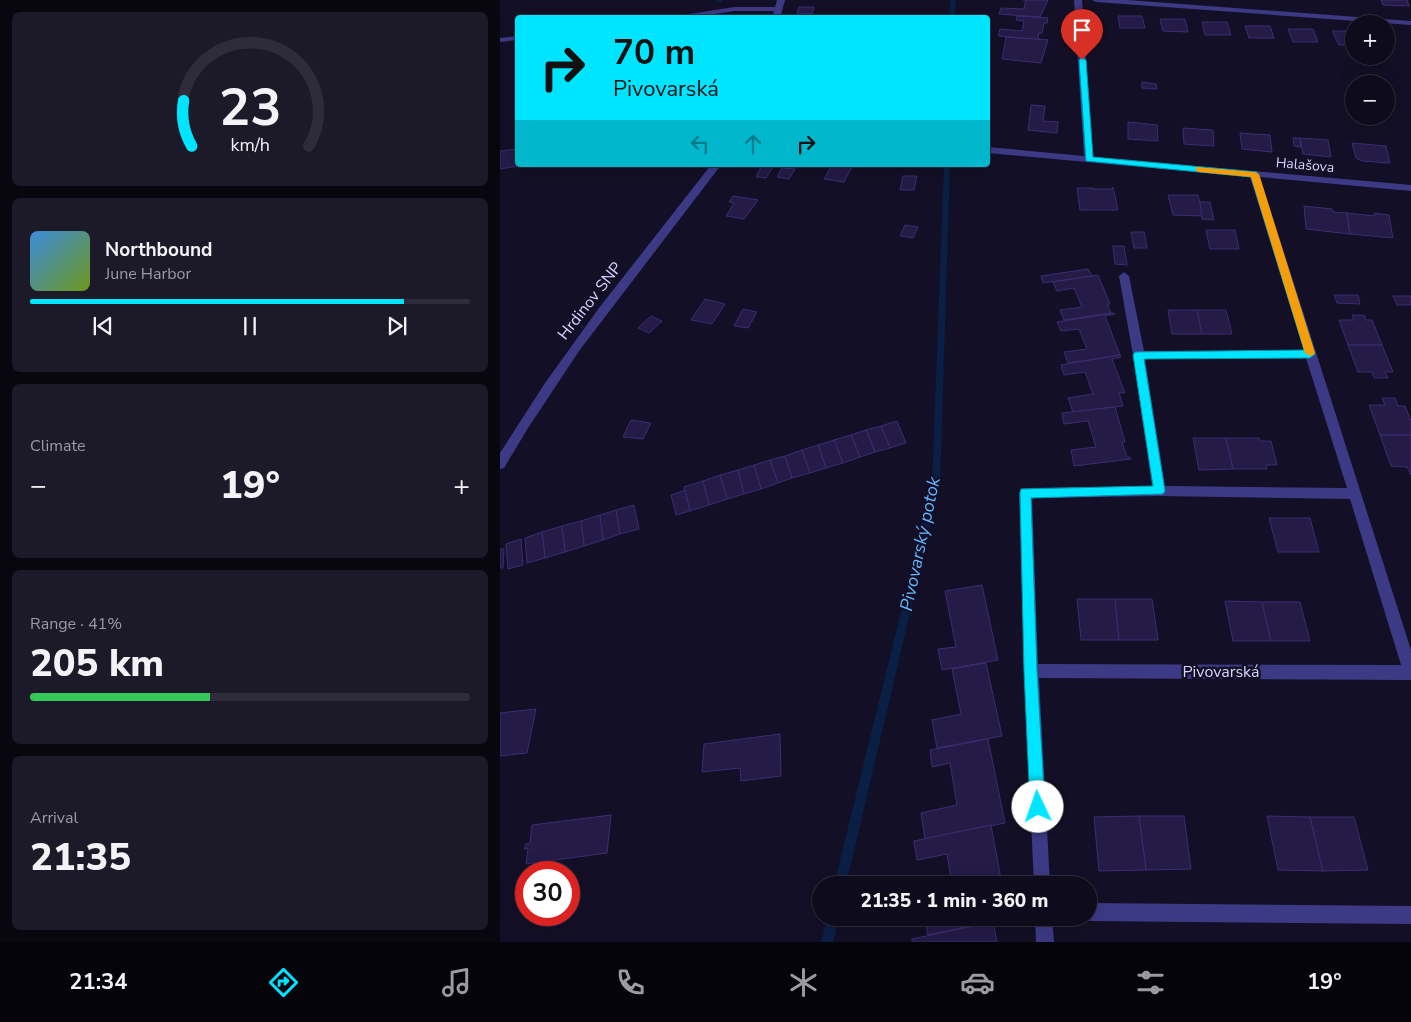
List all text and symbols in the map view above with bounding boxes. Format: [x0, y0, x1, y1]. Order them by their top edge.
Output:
pin [1061, 9, 1103, 60]
map controls [1345, 15, 1395, 125]
button: + [1345, 15, 1395, 65]
icon: arrive [1068, 16, 1096, 44]
text: 70 m [613, 29, 695, 76]
icon: right [530, 35, 595, 100]
text: 23 [219, 72, 281, 143]
text: Pivovarská [613, 74, 719, 104]
button: − [1345, 75, 1395, 125]
icon: left [686, 130, 714, 158]
icon: ahead [739, 130, 767, 158]
icon: right [792, 130, 820, 158]
text: km/h [230, 133, 270, 157]
street label: Halašova [1275, 153, 1335, 177]
text: Northbound [105, 237, 212, 263]
street label: Hrdinov SNP [553, 258, 627, 344]
text: June Harbor [105, 263, 191, 285]
icon: previous [89, 312, 117, 340]
icon: pause [236, 312, 264, 340]
icon: next [383, 312, 411, 340]
text: Climate [30, 435, 85, 457]
text: 19° [220, 460, 280, 511]
text: − [30, 467, 47, 505]
text: + [453, 467, 470, 505]
water label: Pivovarský potok [894, 474, 946, 613]
text: Range · 41% [30, 613, 122, 635]
text: 205 km [30, 638, 164, 689]
street label: Pivovarská [1182, 661, 1260, 683]
position arrow [1011, 780, 1063, 832]
text: Arrival [30, 807, 78, 829]
text: 21:35 [30, 832, 131, 883]
speed limit sign: 30 [515, 861, 580, 926]
text: 21:35 · 1 min · 360 m [861, 888, 1048, 914]
icon: directions [266, 965, 301, 1000]
icon: music [439, 965, 474, 1000]
icon: phone [613, 965, 648, 1000]
icon: climate [786, 965, 821, 1000]
icon: car [960, 965, 995, 1000]
icon: filters [1133, 965, 1168, 1000]
text: 21:34 [69, 967, 128, 997]
text: 19° [1307, 967, 1342, 997]

